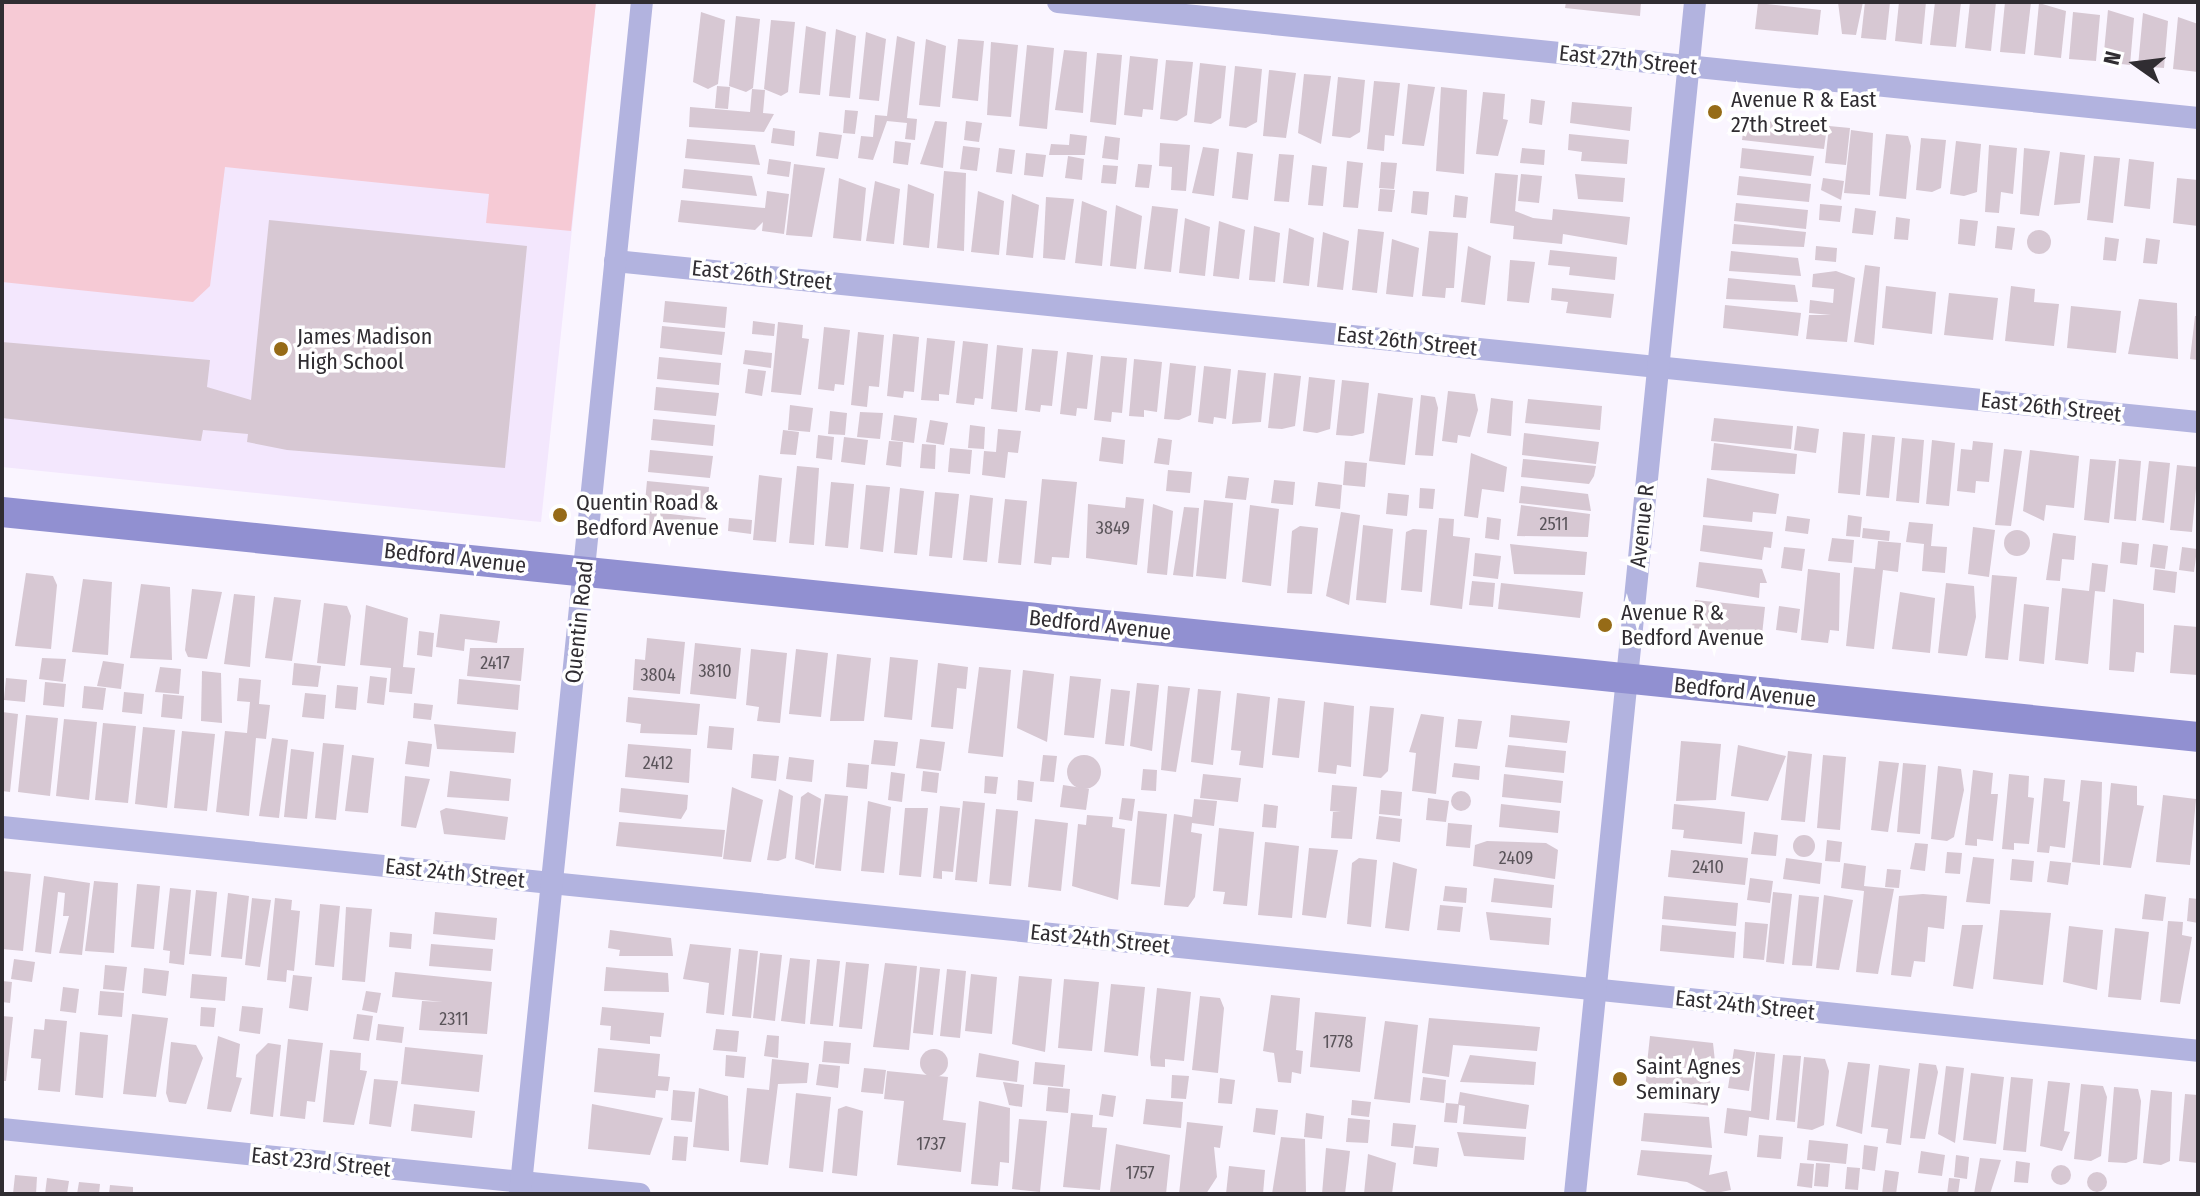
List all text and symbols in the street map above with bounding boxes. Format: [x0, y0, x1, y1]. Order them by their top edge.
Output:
north arrow [2096, 24, 2176, 104]
street label: East 27th Street [1558, 40, 1698, 80]
text: N [2098, 48, 2127, 68]
place label: Avenue R & East 27th Street [1731, 86, 1877, 138]
marker: Avenue R & East 27th Street [1706, 103, 1724, 121]
street label: East 26th Street [690, 254, 834, 296]
street label: East 26th Street [1335, 320, 1479, 362]
place label: James Madison High School [297, 323, 432, 374]
marker: James Madison High School [272, 340, 290, 358]
street label: East 26th Street [1979, 386, 2123, 428]
street label: Avenue R [1625, 483, 1659, 569]
place label: Quentin Road & Bedford Avenue [576, 489, 719, 540]
marker: Quentin Road & Bedford Avenue [551, 506, 569, 524]
house number: 2511 [1539, 513, 1569, 535]
house number: 3849 [1096, 517, 1130, 539]
street label: Bedford Avenue [383, 537, 527, 579]
street label: Quentin Road [559, 560, 599, 684]
place label: Avenue R & Bedford Avenue [1621, 599, 1764, 650]
street label: Bedford Avenue [1028, 604, 1172, 646]
marker: Avenue R & Bedford Avenue [1596, 616, 1614, 634]
house number: 2417 [480, 652, 510, 674]
house number: 3810 [698, 660, 732, 682]
house number: 3804 [640, 664, 676, 686]
street label: Bedford Avenue [1673, 671, 1817, 713]
house number: 2412 [643, 752, 673, 774]
house number: 2409 [1499, 847, 1533, 869]
street label: East 24th Street [384, 853, 526, 893]
house number: 2410 [1692, 856, 1724, 878]
street label: East 24th Street [1029, 919, 1171, 959]
street label: East 24th Street [1674, 985, 1816, 1025]
house number: 2311 [439, 1008, 469, 1030]
house number: 1778 [1323, 1031, 1353, 1053]
place label: Saint Agnes Seminary [1636, 1053, 1741, 1104]
marker: Saint Agnes Seminary [1611, 1070, 1629, 1088]
house number: 1737 [916, 1133, 946, 1155]
street label: East 23rd Street [250, 1142, 392, 1182]
house number: 1757 [1125, 1162, 1155, 1184]

